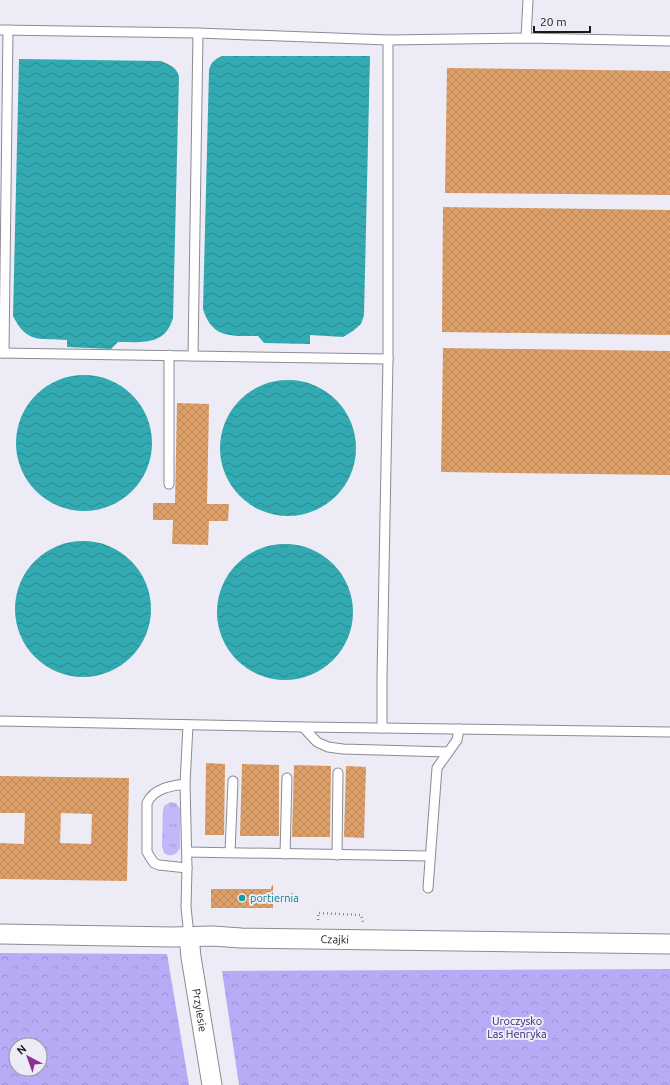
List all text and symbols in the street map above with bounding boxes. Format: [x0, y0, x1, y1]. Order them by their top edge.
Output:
scale bar [534, 8, 590, 34]
text: 20 m [540, 15, 567, 28]
place label: portiernia [250, 892, 299, 904]
marker: portiernia [237, 893, 247, 903]
street label: Czajki [321, 933, 349, 946]
street label: Przylesie [190, 988, 209, 1033]
park label: Uroczysko Las Henryka [487, 1015, 547, 1040]
north arrow [8, 1037, 48, 1077]
text: N [14, 1042, 28, 1057]

